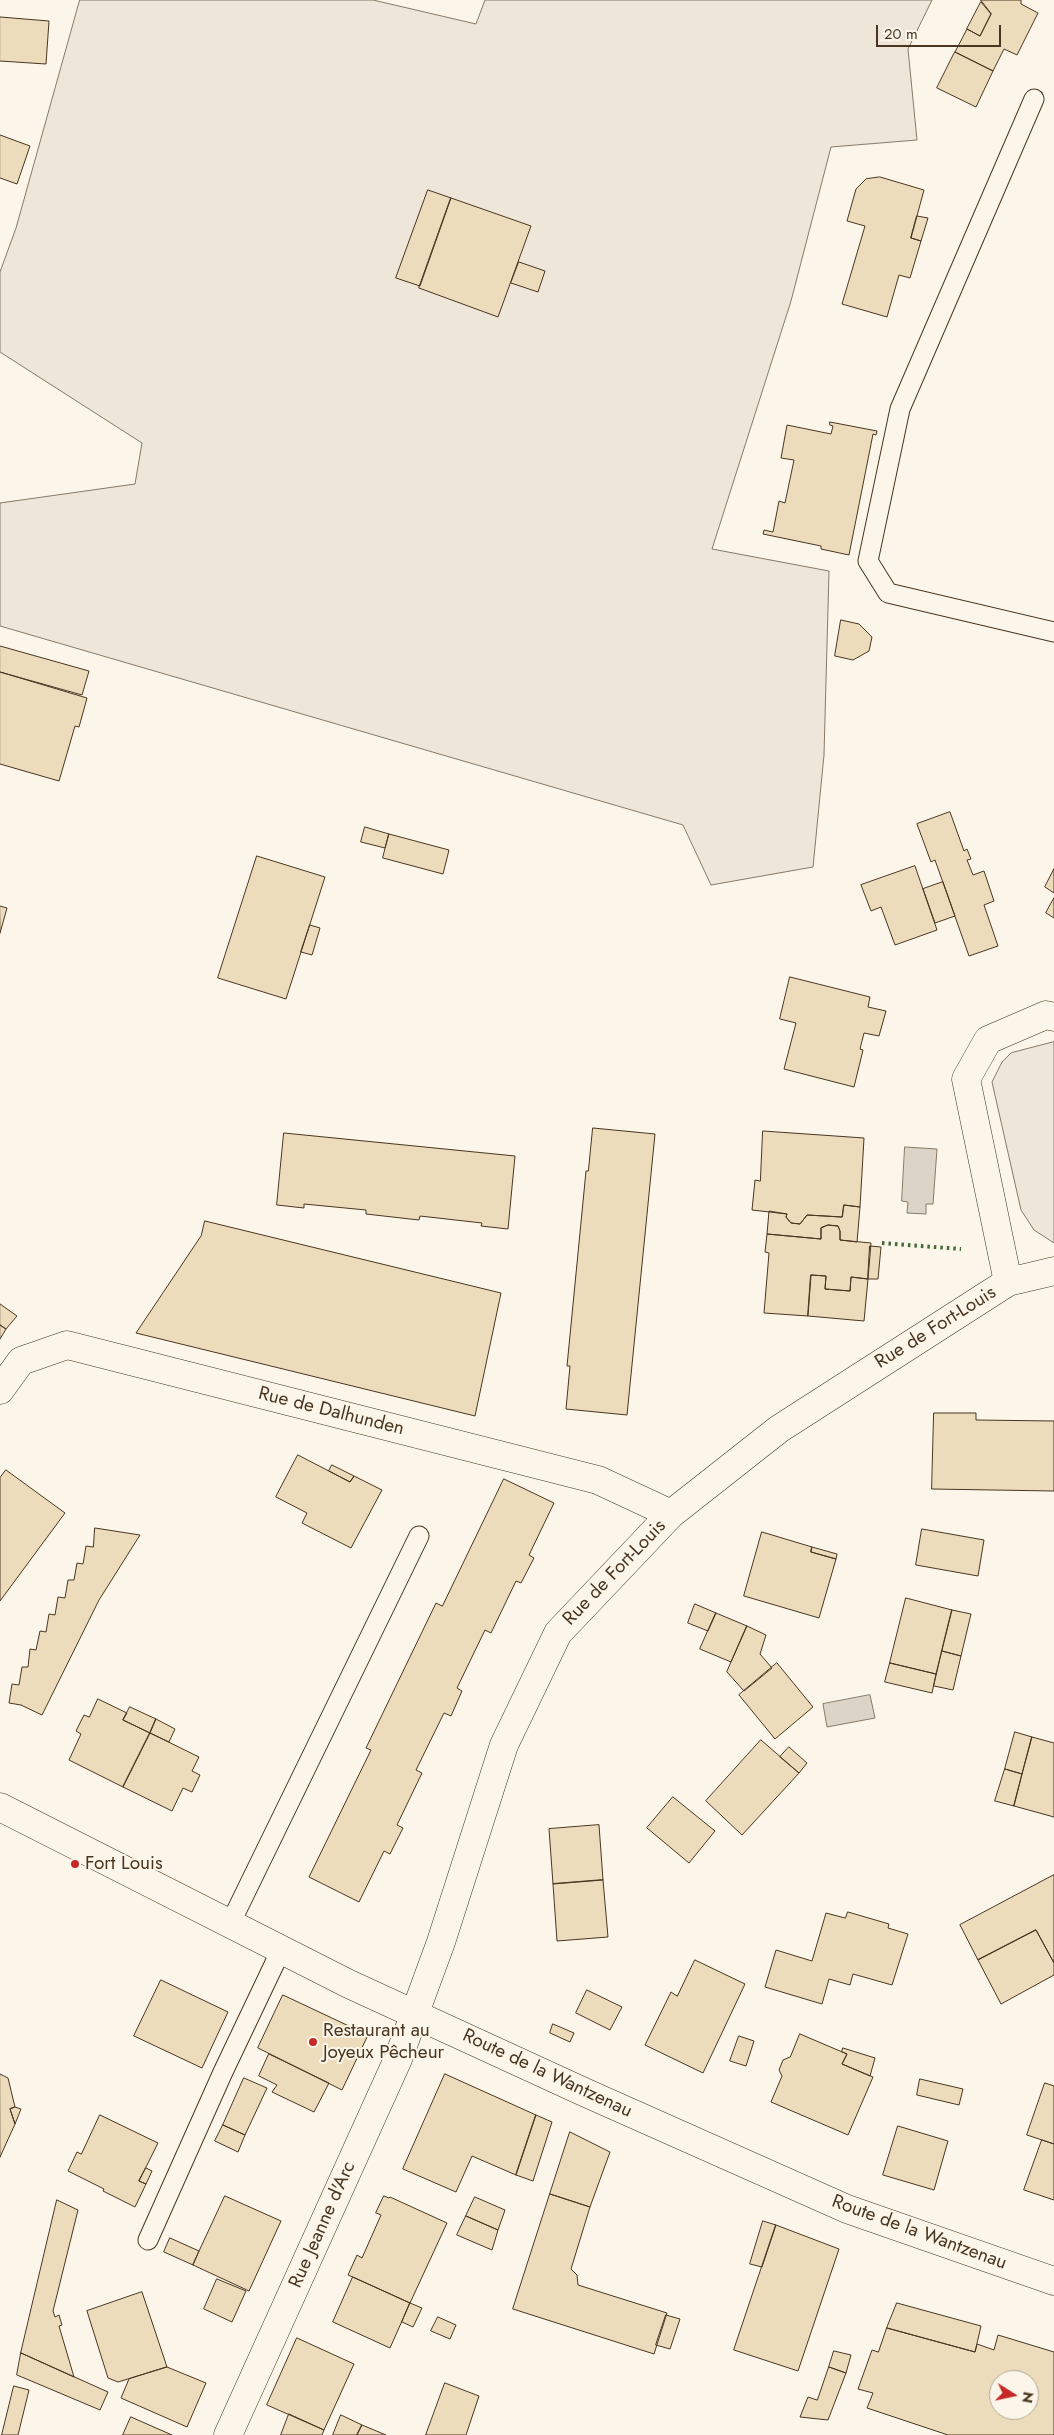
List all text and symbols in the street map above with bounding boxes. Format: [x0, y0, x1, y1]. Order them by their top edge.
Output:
scale bar [879, 15, 1004, 47]
text: 20 m [884, 23, 918, 45]
street label: Rue de Fort-Louis [871, 1282, 1001, 1374]
street label: Rue de Dalhunden [256, 1383, 406, 1441]
street label: Rue de Fort-Louis [559, 1515, 671, 1631]
place label: Fort Louis [85, 1853, 163, 1875]
marker: Fort Louis [69, 1858, 81, 1870]
place label: Restaurant au Joyeux Pêcheur [323, 2020, 444, 2064]
street label: Route de la Wantzenau [459, 2025, 635, 2123]
marker: Restaurant au Joyeux Pêcheur [307, 2036, 319, 2048]
street label: Rue Jeanne d'Arc [285, 2158, 361, 2292]
street label: Route de la Wantzenau [828, 2191, 1010, 2275]
north arrow [989, 2370, 1039, 2420]
text: N [1017, 2390, 1039, 2405]

